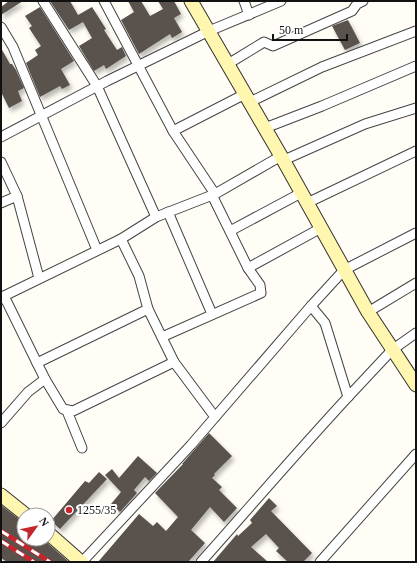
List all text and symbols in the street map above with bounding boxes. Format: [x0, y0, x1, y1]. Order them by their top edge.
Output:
scale bar [273, 16, 347, 42]
text: 50 m [279, 23, 304, 37]
place label: 1255/35 [77, 503, 116, 517]
marker: 1255/35 [64, 505, 74, 515]
north arrow [16, 507, 56, 547]
text: N [37, 515, 52, 528]

